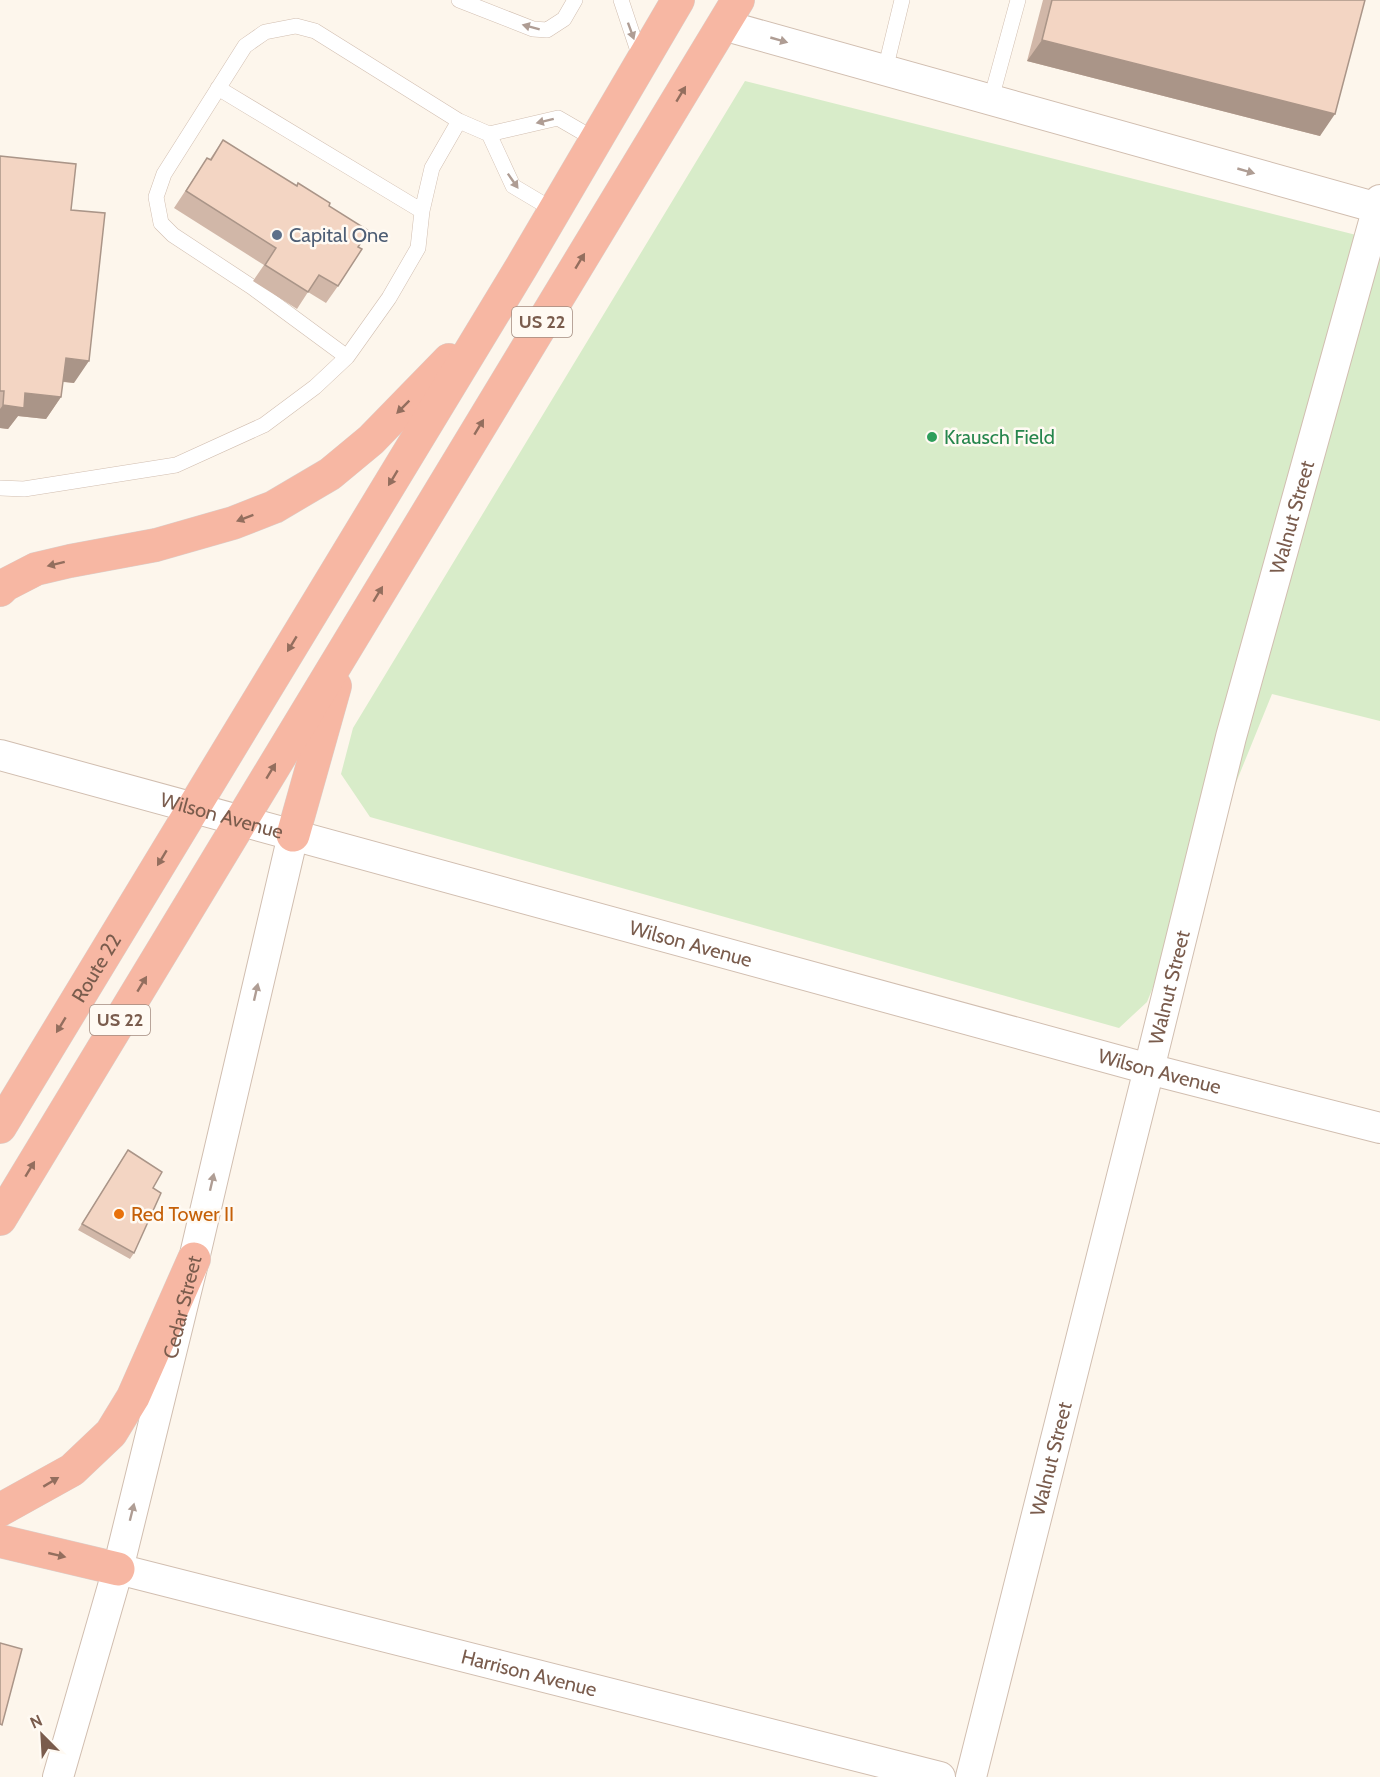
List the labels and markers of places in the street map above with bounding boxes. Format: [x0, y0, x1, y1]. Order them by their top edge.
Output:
place label: Capital One [289, 223, 389, 247]
marker: Capital One [270, 228, 284, 242]
place label: Krausch Field [944, 425, 1055, 449]
marker: Krausch Field [925, 430, 939, 444]
place label: Red Tower II [131, 1202, 234, 1226]
marker: Red Tower II [112, 1207, 126, 1221]

